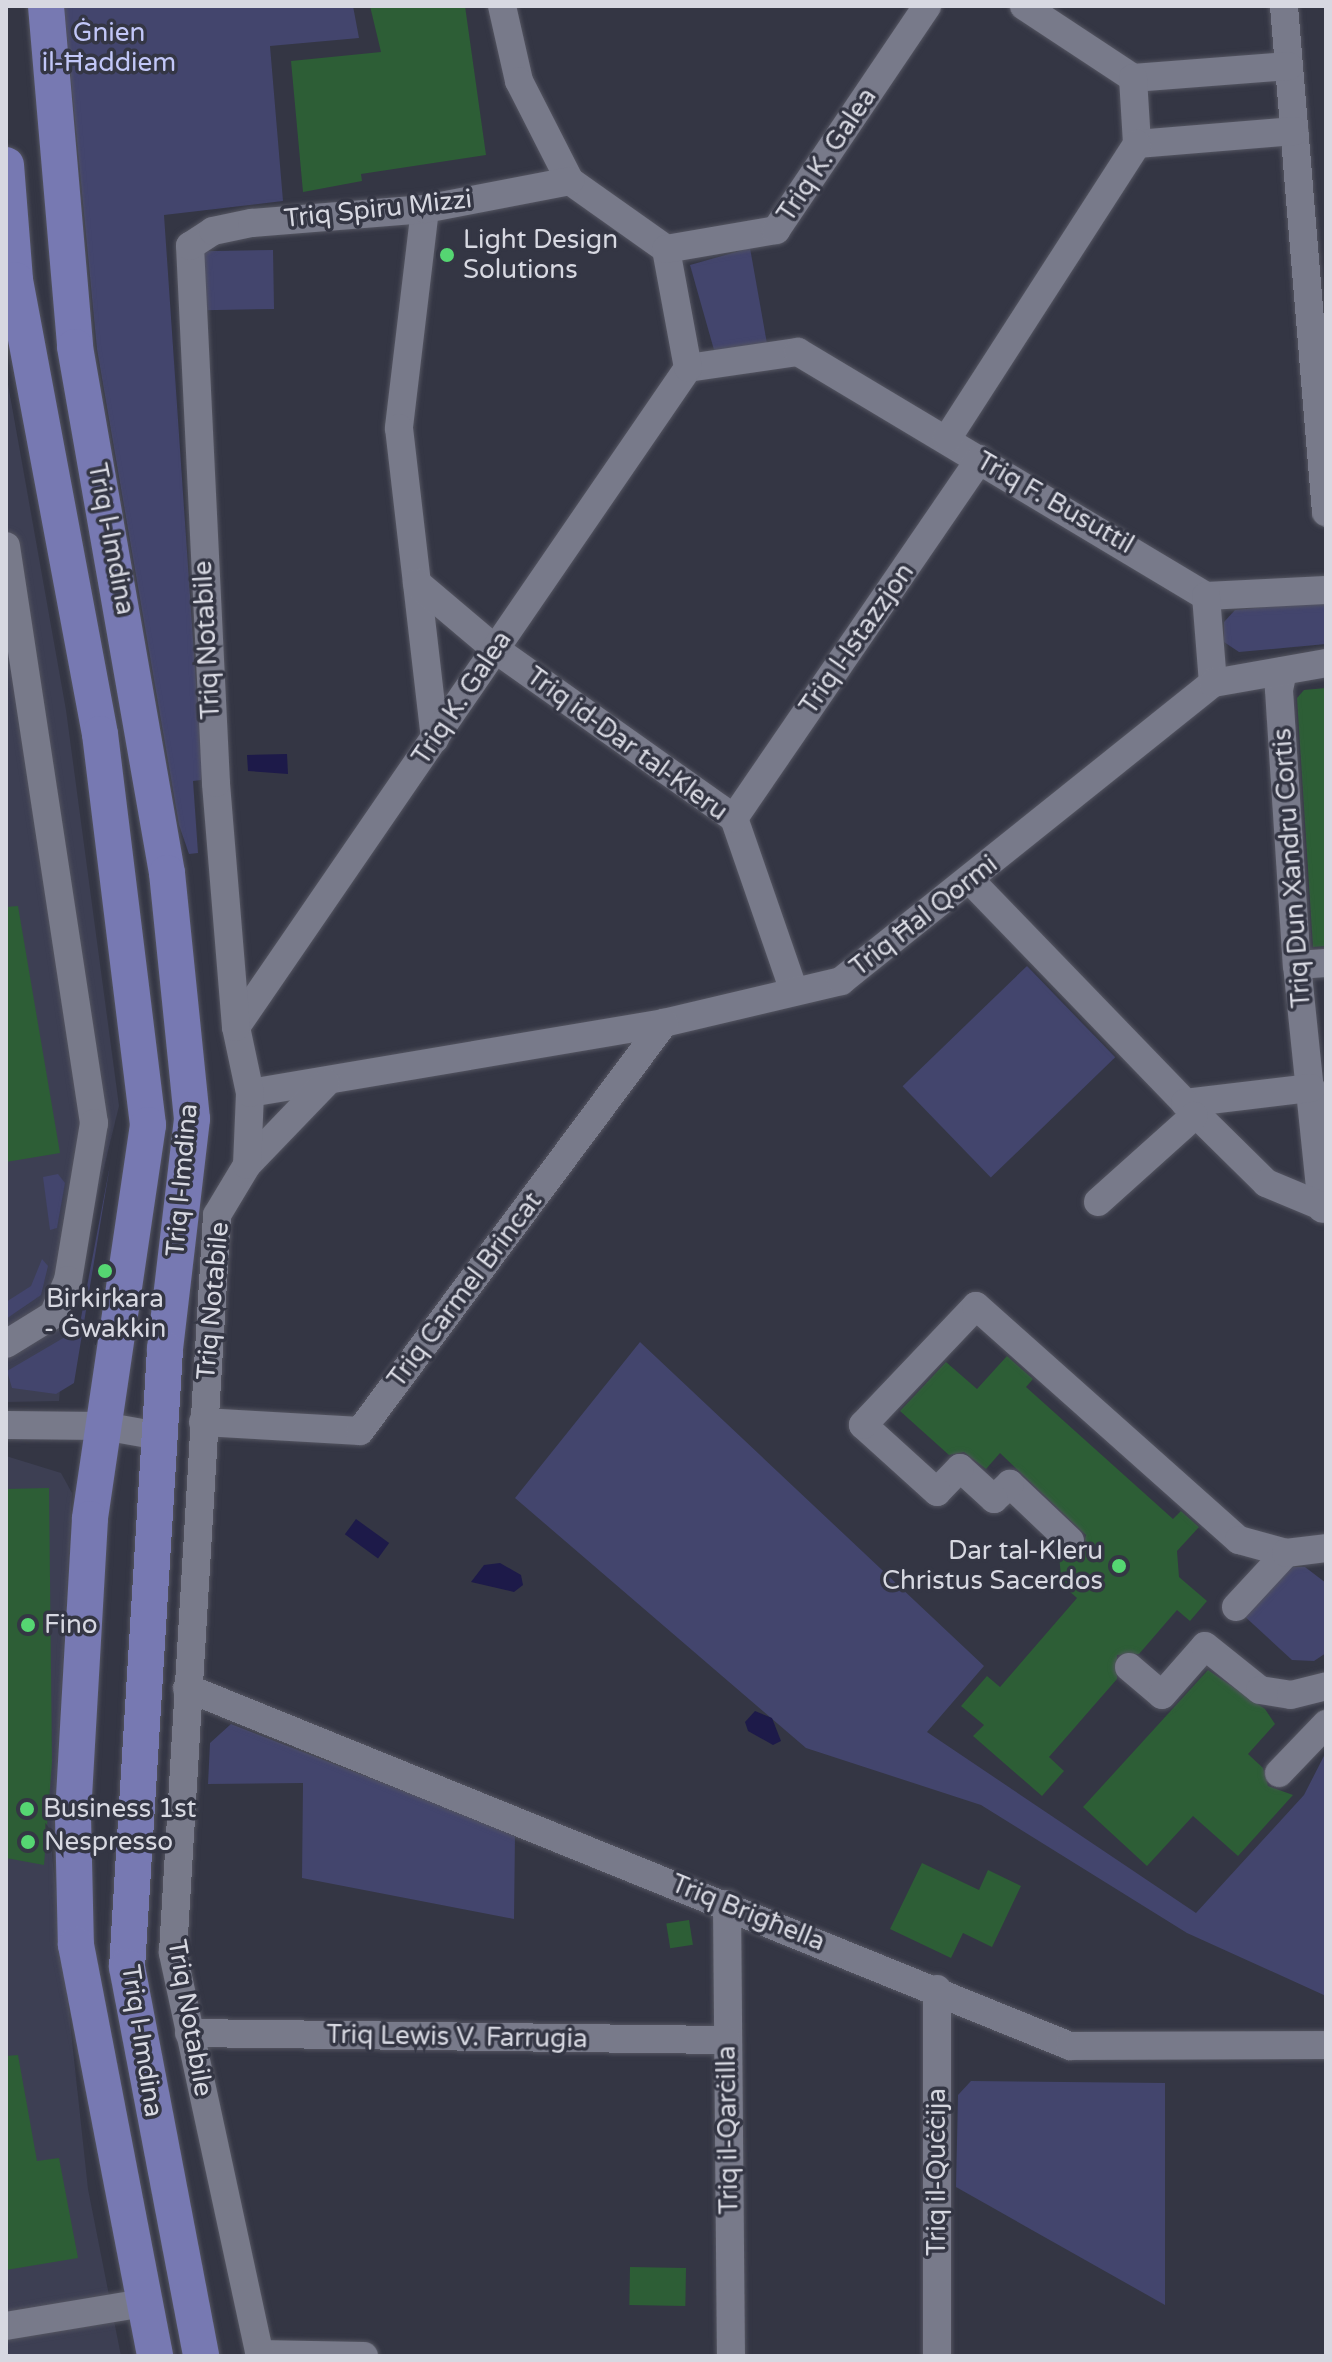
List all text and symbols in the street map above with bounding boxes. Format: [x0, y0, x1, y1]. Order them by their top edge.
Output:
park label: Ġnien il-Ħaddiem [42, 17, 176, 78]
street label: Triq K. Galea [771, 82, 883, 228]
street label: Triq Spiru Mizzi [282, 184, 474, 234]
place label: Light Design Solutions [463, 224, 618, 286]
marker: Light Design Solutions [438, 246, 456, 264]
street label: Triq F. Busuttil [971, 445, 1139, 561]
street label: Triq l-Imdina [81, 461, 141, 617]
street label: Triq l-Istazzjon [793, 557, 921, 721]
street label: Triq Notabile [187, 560, 227, 720]
street label: Triq K. Galea [406, 625, 518, 771]
street label: Triq id-Dar tal-Kleru [520, 661, 734, 827]
street label: Triq Dun Xandru Cortis [1267, 727, 1317, 1009]
street label: Triq Ħal Qormi [844, 849, 1004, 983]
street label: Triq l-Imdina [160, 1102, 204, 1258]
street label: Triq Carmel Brincat [381, 1186, 549, 1394]
street label: Triq Notabile [191, 1221, 235, 1381]
marker: Birkirkara - Ġwakkin [96, 1262, 114, 1280]
place label: Birkirkara - Ġwakkin [44, 1283, 166, 1344]
place label: Dar tal-Kleru Christus Sacerdos [882, 1535, 1103, 1596]
marker: Dar tal-Kleru Christus Sacerdos [1110, 1557, 1128, 1575]
place label: Fino [44, 1609, 98, 1641]
marker: Fino [19, 1616, 37, 1634]
place label: Business 1st [43, 1793, 197, 1825]
marker: Business 1st [18, 1800, 36, 1818]
place label: Nespresso [44, 1826, 173, 1858]
marker: Nespresso [19, 1833, 37, 1851]
street label: Triq Brigħella [667, 1868, 829, 1958]
street label: Triq Notabile [161, 1937, 219, 2099]
street label: Triq l-Imdina [115, 1963, 169, 2119]
street label: Triq Lewis V. Farrugia [326, 2019, 588, 2055]
street label: Triq il-Qarċilla [711, 2045, 745, 2215]
street label: Triq il-Quċċija [921, 2088, 953, 2256]

